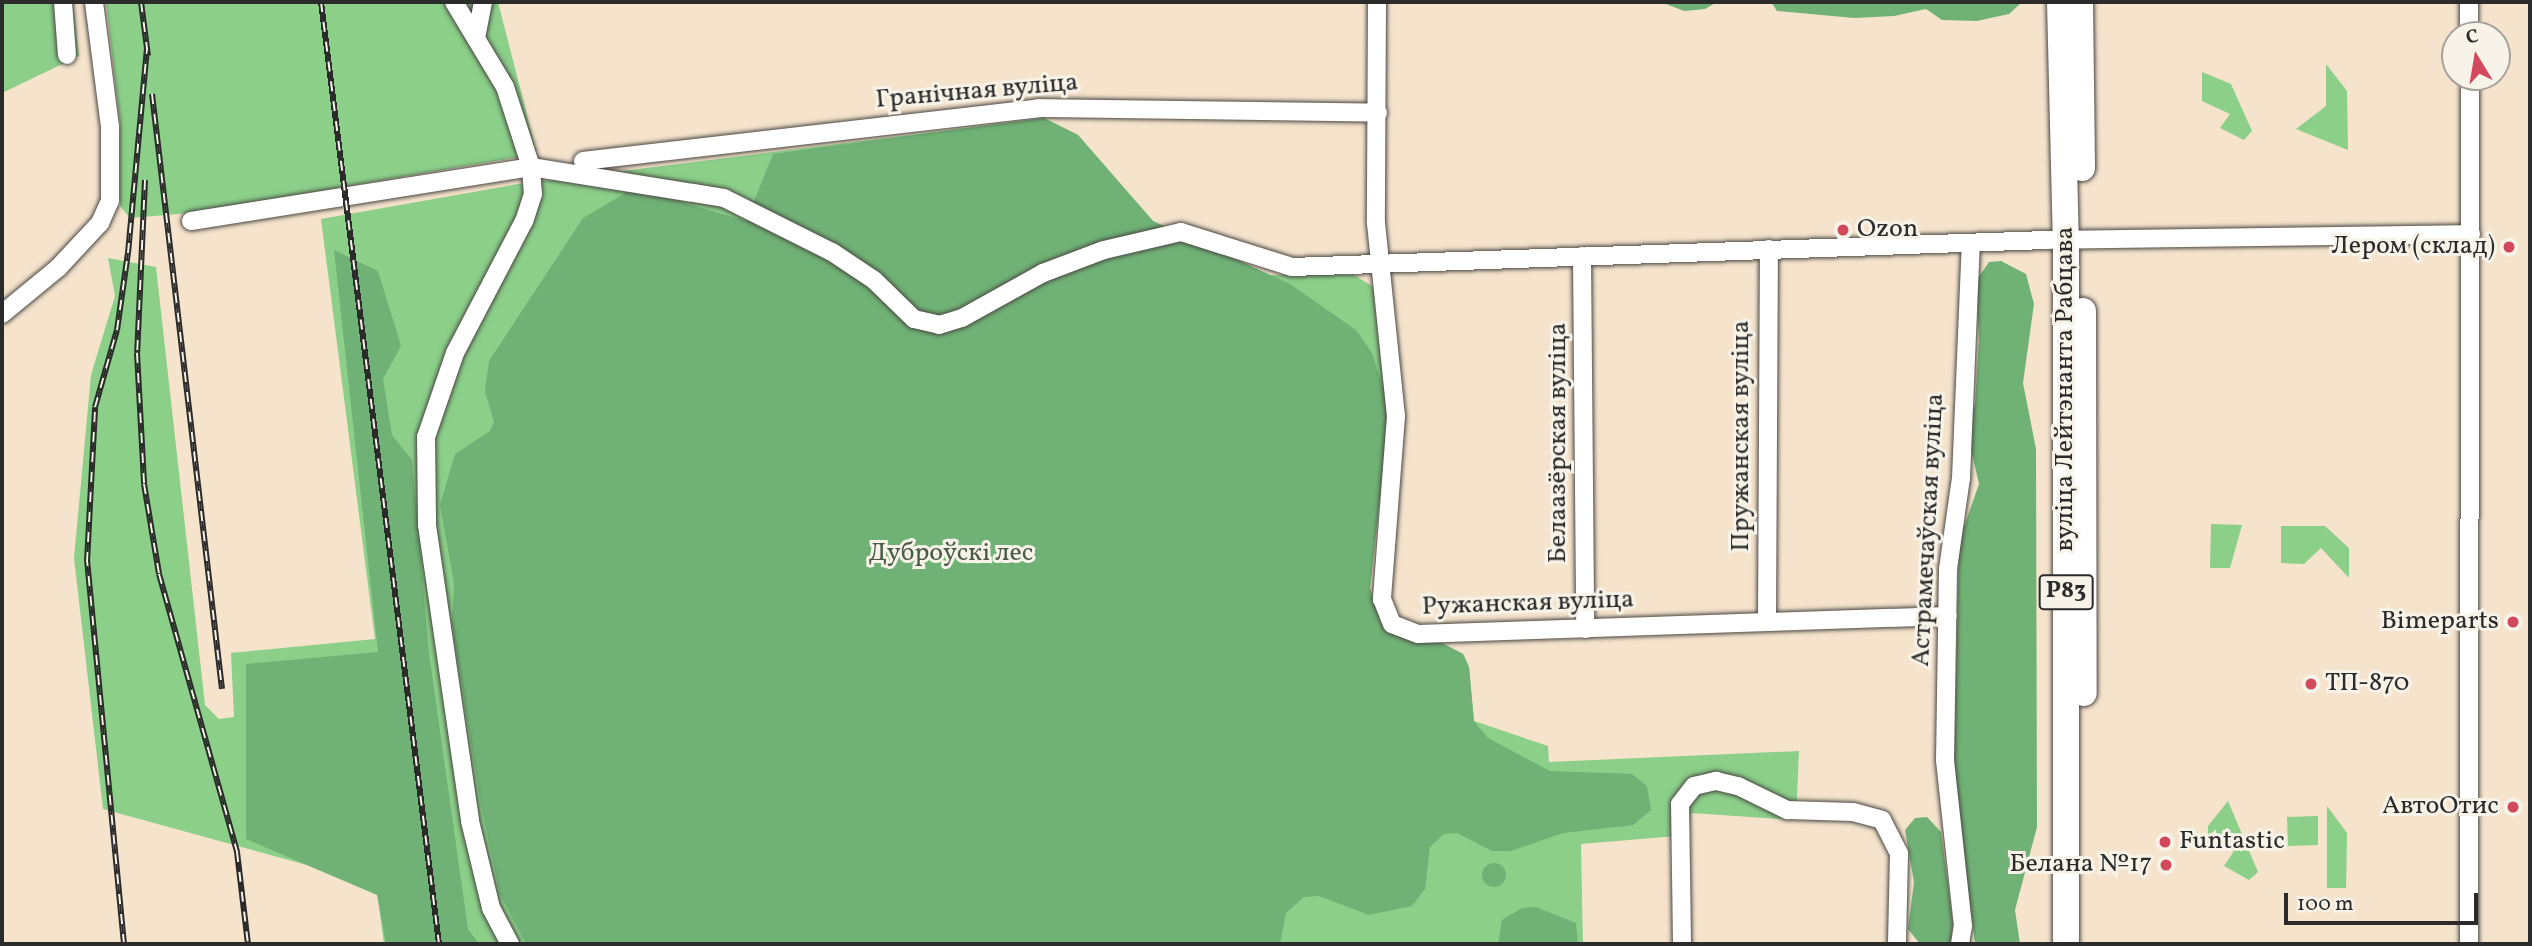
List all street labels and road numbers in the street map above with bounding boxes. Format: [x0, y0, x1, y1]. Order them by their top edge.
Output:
street label: Гранічная вуліца [874, 68, 1080, 116]
street label: вуліца Лейтэнанта Рабцава [2050, 227, 2082, 551]
street label: Пружанская вуліца [1726, 320, 1758, 552]
street label: Белаазёрская вуліца [1543, 323, 1575, 563]
street label: Астрамечаўская вуліца [1906, 393, 1952, 667]
road number: Р83 [2038, 572, 2094, 612]
street label: Ружанская вуліца [1421, 585, 1635, 623]

